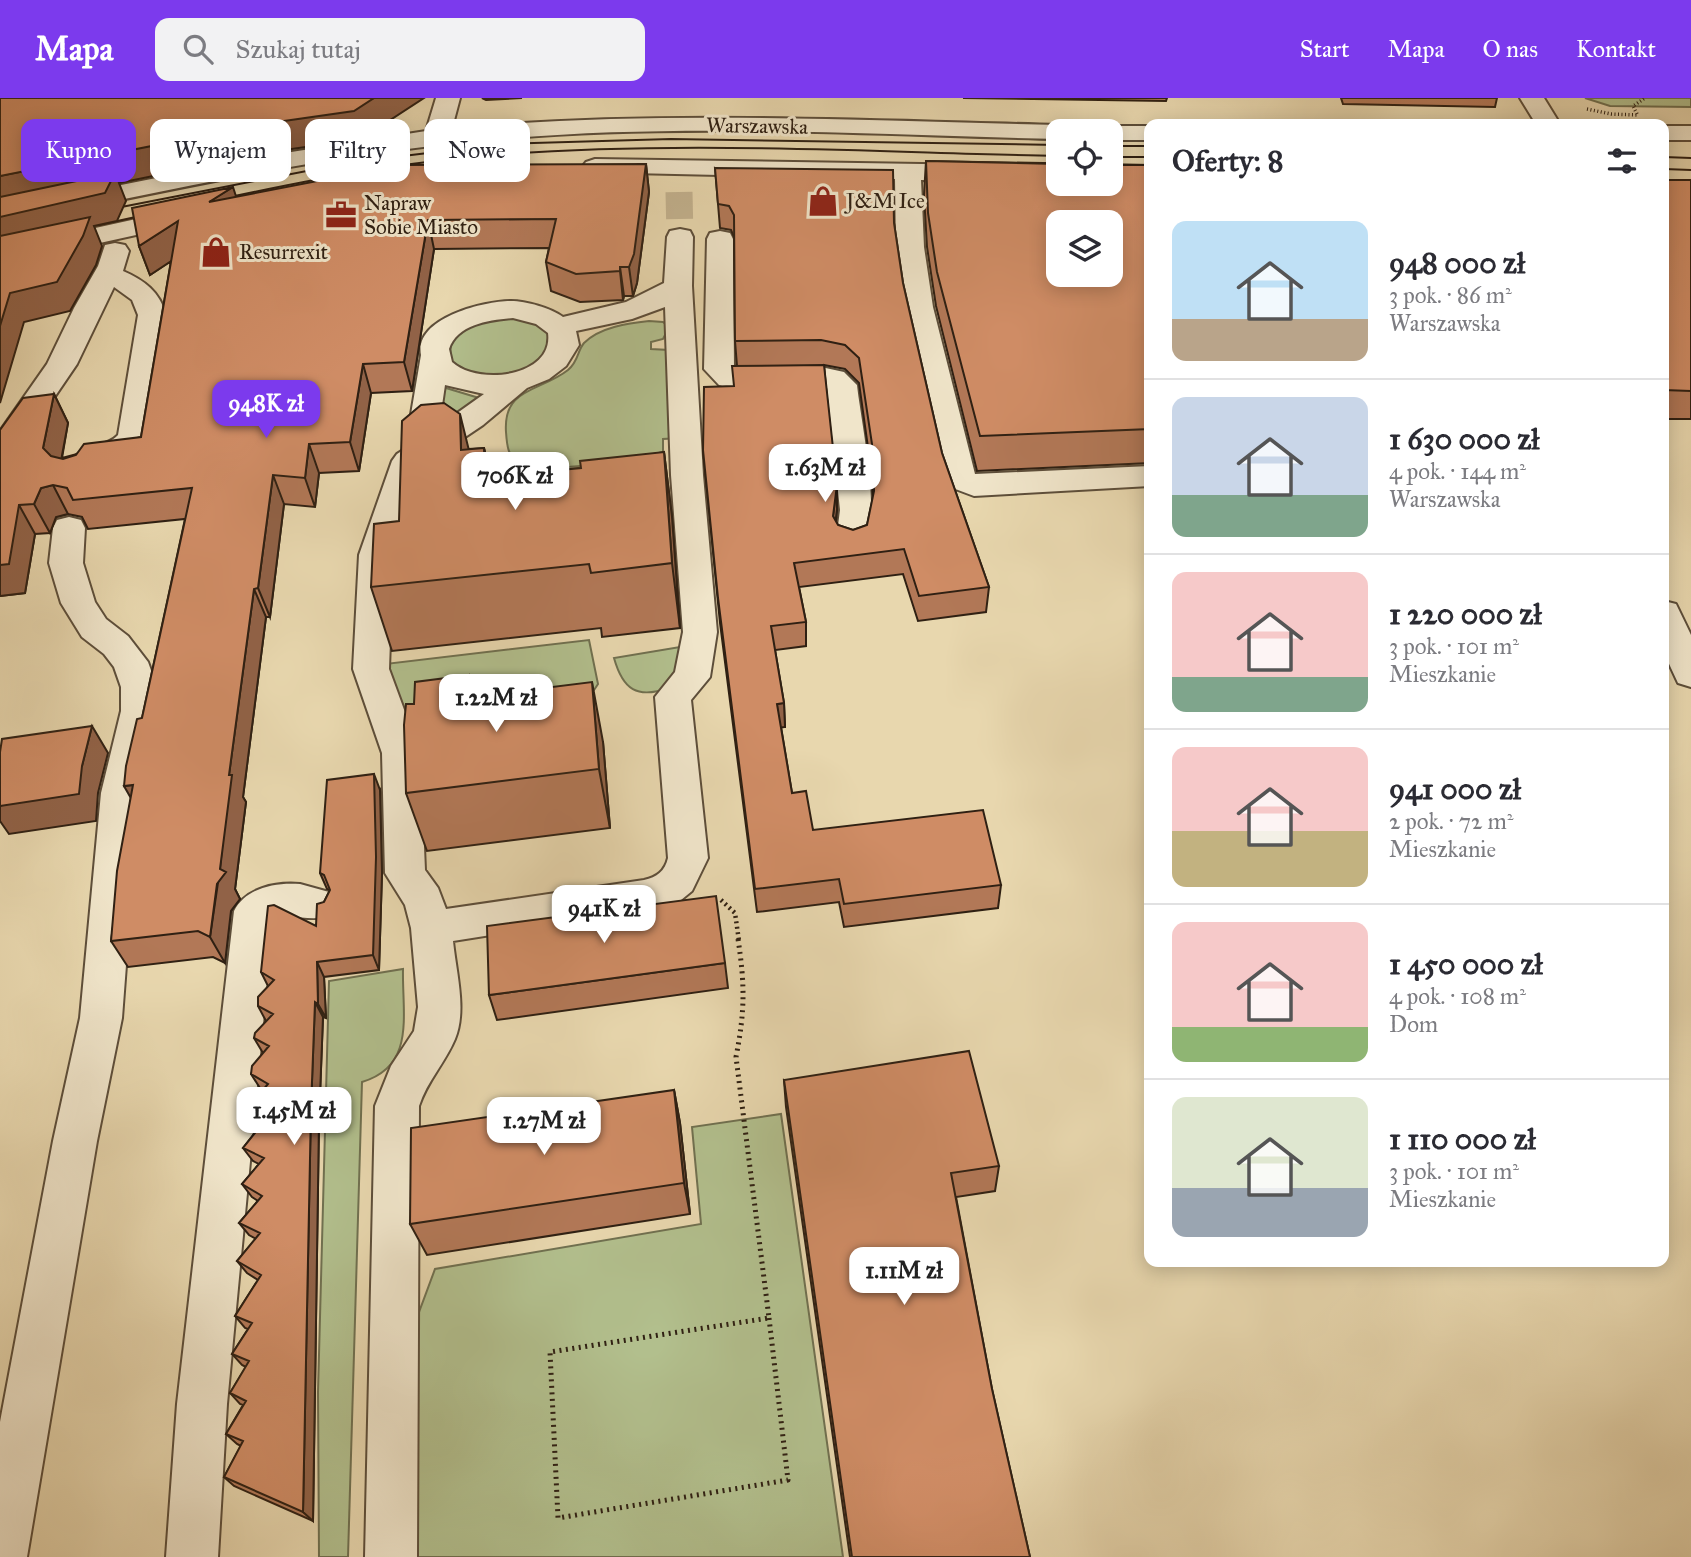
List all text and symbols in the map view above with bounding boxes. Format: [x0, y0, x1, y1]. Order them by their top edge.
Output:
search box [155, 18, 645, 81]
text: Mapa [35, 29, 113, 69]
icon: search [179, 30, 217, 68]
text: Szukaj tutaj [235, 33, 361, 65]
text: Start [1300, 34, 1350, 64]
text: Mapa [1388, 34, 1445, 64]
text: O nas [1483, 34, 1538, 64]
text: Kontakt [1576, 34, 1656, 64]
street label: Warszawska [706, 112, 808, 140]
chip: Kupno [21, 119, 136, 182]
chip: Wynajem [150, 119, 291, 182]
chip: Filtry [305, 119, 410, 182]
chip: Nowe [424, 119, 530, 182]
map controls [1046, 119, 1123, 287]
button: locate [1046, 119, 1123, 196]
icon: filters [1603, 142, 1641, 180]
text: Oferty: 8 [1172, 143, 1283, 179]
shop icon: J&M Ice [806, 184, 840, 218]
place label: J&M Ice [844, 188, 925, 214]
place label: Napraw Sobie Miasto [364, 190, 478, 240]
office icon: Napraw Sobie Miasto [324, 198, 358, 232]
button: layers [1046, 210, 1123, 287]
shop icon: Resurrexit [199, 235, 233, 269]
place label: Resurrexit [239, 239, 329, 265]
text: 948 000 zł [1389, 245, 1525, 281]
icon: home [1228, 249, 1312, 333]
text: 3 pok. · 86 m² [1389, 281, 1512, 309]
text: Warszawska [1389, 309, 1500, 337]
pin: 948K zł [201, 380, 331, 440]
text: 948K zł [228, 389, 304, 417]
text: 1 630 000 zł [1389, 421, 1539, 457]
icon: home [1228, 425, 1312, 509]
pin: 1.63M zł [753, 444, 897, 504]
pin: 706K zł [450, 452, 580, 512]
text: 1.63M zł [785, 453, 865, 481]
text: 4 pok. · 144 m² [1389, 457, 1526, 485]
text: 706K zł [477, 461, 553, 489]
text: Warszawska [1389, 485, 1500, 513]
text: 1 220 000 zł [1389, 596, 1542, 632]
icon: home [1228, 600, 1312, 684]
text: 3 pok. · 101 m² [1389, 632, 1519, 660]
text: Mieszkanie [1389, 660, 1496, 688]
pin: 1.22M zł [424, 674, 568, 734]
text: 1.22M zł [455, 683, 537, 711]
text: 941 000 zł [1389, 771, 1521, 807]
icon: home [1228, 775, 1312, 859]
text: 2 pok. · 72 m² [1389, 807, 1513, 835]
text: Mieszkanie [1389, 835, 1496, 863]
pin: 941K zł [539, 886, 669, 945]
text: 941K zł [568, 894, 640, 922]
text: 1 450 000 zł [1389, 946, 1543, 982]
icon: home [1228, 950, 1312, 1034]
text: 4 pok. · 108 m² [1389, 982, 1526, 1010]
text: Dom [1389, 1010, 1438, 1038]
pin: 1.45M zł [222, 1088, 366, 1147]
text: 1.45M zł [252, 1096, 336, 1124]
pin: 1.27M zł [472, 1098, 616, 1157]
text: 1.27M zł [503, 1106, 585, 1134]
text: 1 110 000 zł [1389, 1121, 1536, 1157]
icon: home [1228, 1125, 1312, 1209]
text: 3 pok. · 101 m² [1389, 1157, 1519, 1185]
text: Mieszkanie [1389, 1185, 1496, 1213]
pin: 1.11M zł [832, 1248, 976, 1307]
text: 1.11M zł [865, 1256, 943, 1284]

